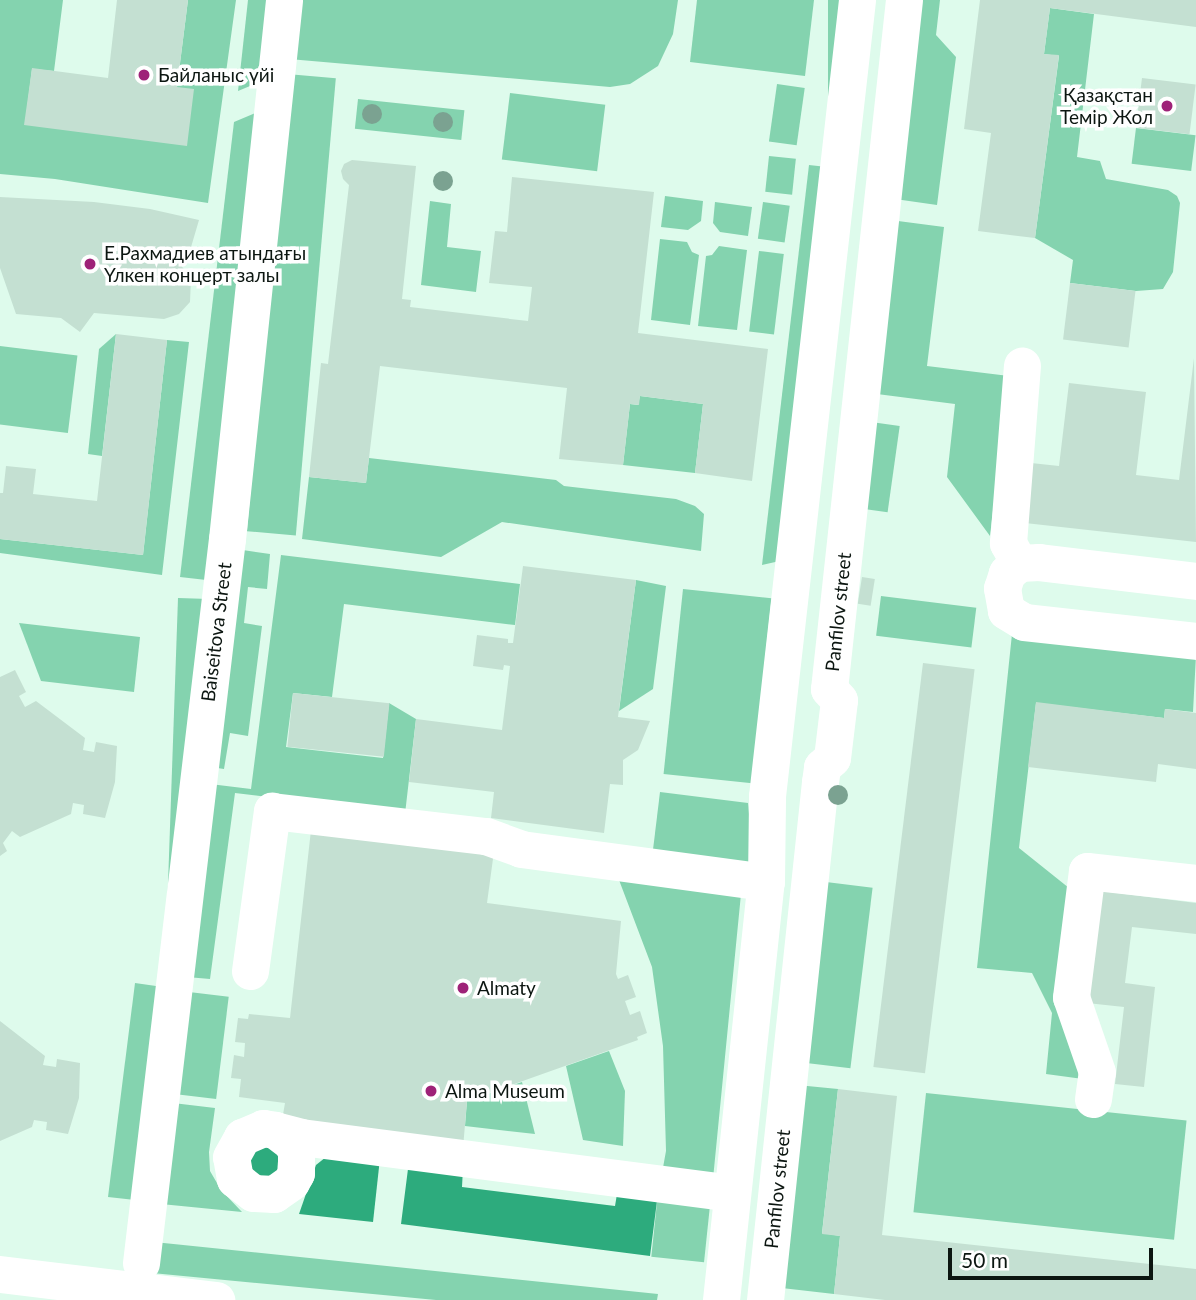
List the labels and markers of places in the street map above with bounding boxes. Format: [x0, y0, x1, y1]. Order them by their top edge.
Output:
place label: Байланыс үйі [158, 64, 274, 86]
marker: Байланыс үйі [136, 67, 152, 83]
place label: Қазақстан Темір Жол [1060, 84, 1153, 128]
marker: Қазақстан Темір Жол [1159, 98, 1175, 114]
place label: Е.Рахмадиев атындағы Үлкен концерт залы [104, 242, 306, 286]
marker: Е.Рахмадиев атындағы Үлкен концерт залы [82, 256, 98, 272]
place label: Almaty [477, 977, 536, 999]
marker: Almaty [455, 980, 471, 996]
place label: Alma Museum [445, 1080, 565, 1102]
marker: Alma Museum [423, 1083, 439, 1099]

